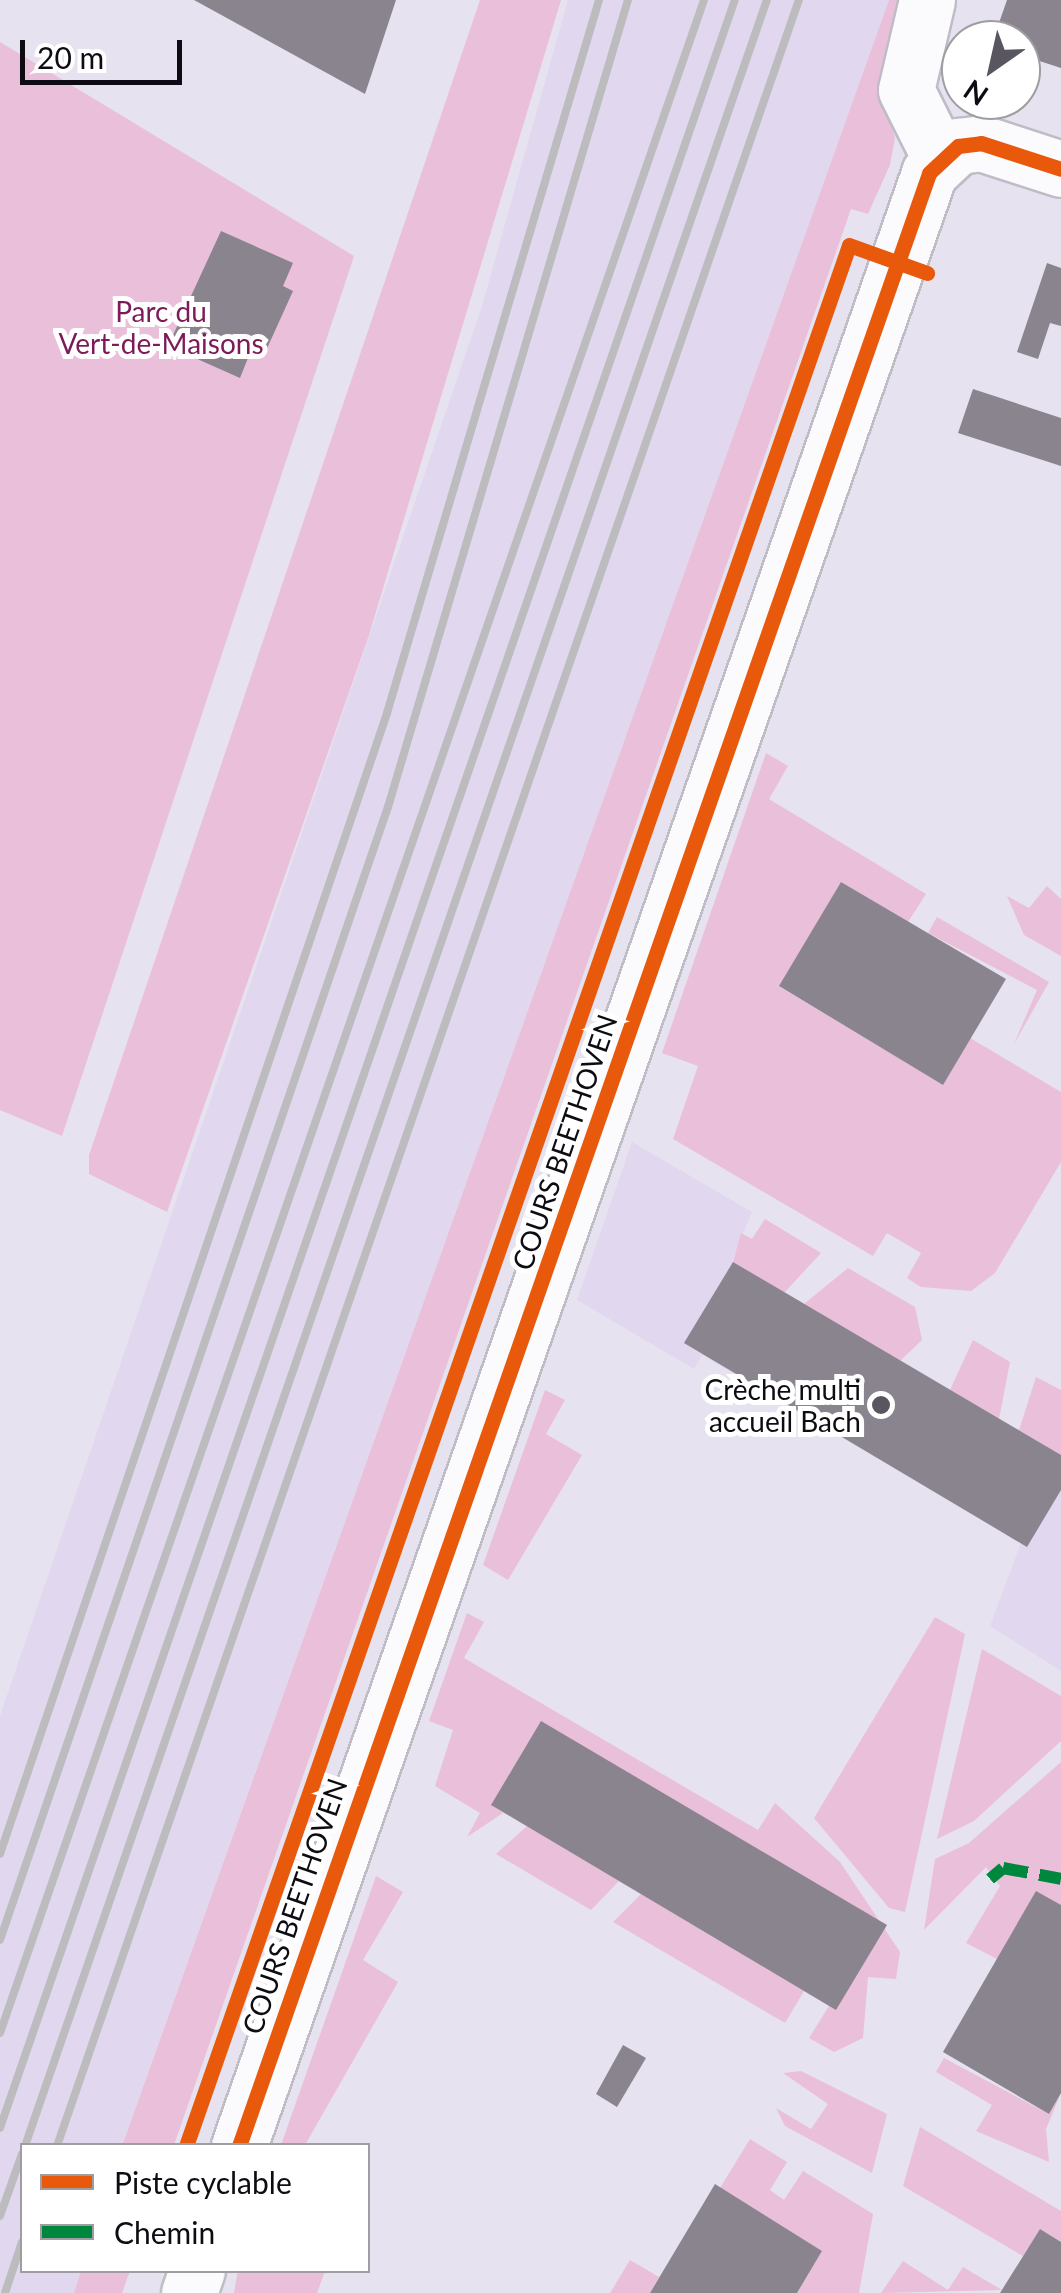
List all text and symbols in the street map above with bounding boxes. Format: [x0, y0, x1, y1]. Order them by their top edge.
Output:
scale bar [25, 20, 188, 82]
north arrow [941, 20, 1041, 120]
text: 20 m [37, 39, 104, 75]
text: N [957, 73, 994, 113]
park label: Parc du Vert-de-Maisons [58, 294, 264, 360]
street label: COURS BEETHOVEN [505, 1010, 623, 1274]
place label: Crèche multi accueil Bach [705, 1372, 861, 1438]
marker: Crèche multi accueil Bach [870, 1394, 892, 1416]
street label: COURS BEETHOVEN [235, 1774, 353, 2038]
legend [20, 2143, 370, 2273]
text: Piste cyclable [114, 2164, 292, 2200]
text: Chemin [114, 2214, 215, 2250]

